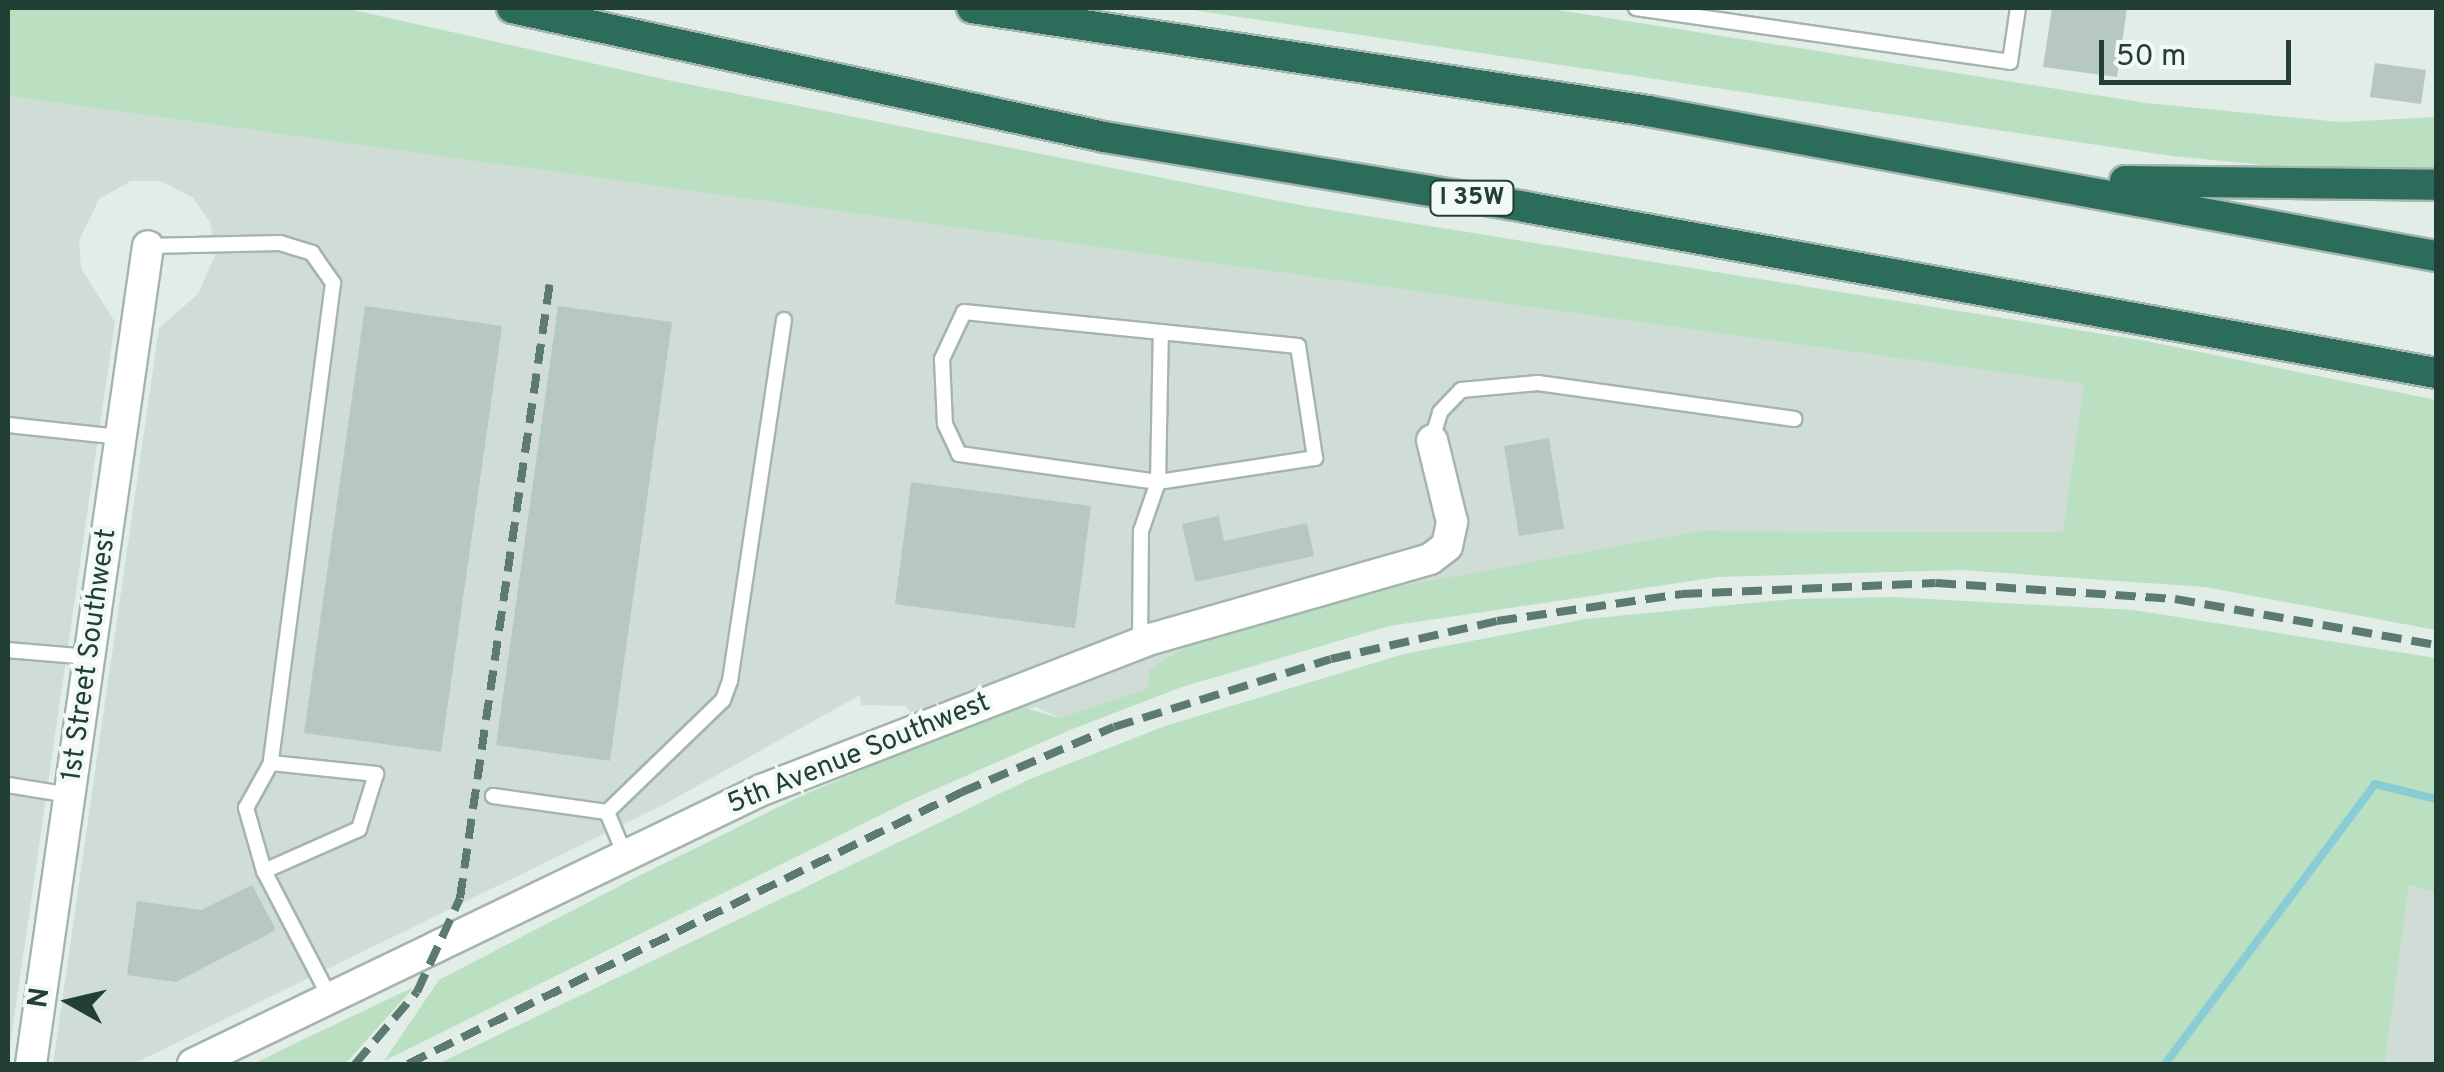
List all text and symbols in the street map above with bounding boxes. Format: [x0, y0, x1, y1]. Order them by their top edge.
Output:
scale bar [2104, 20, 2296, 82]
text: 50 m [2116, 39, 2186, 76]
road number: I 35W [1427, 178, 1517, 218]
street label: 1st Street Southwest [56, 527, 124, 783]
street label: 5th Avenue Southwest [722, 686, 996, 822]
north arrow [20, 952, 120, 1052]
text: N [21, 985, 60, 1010]

